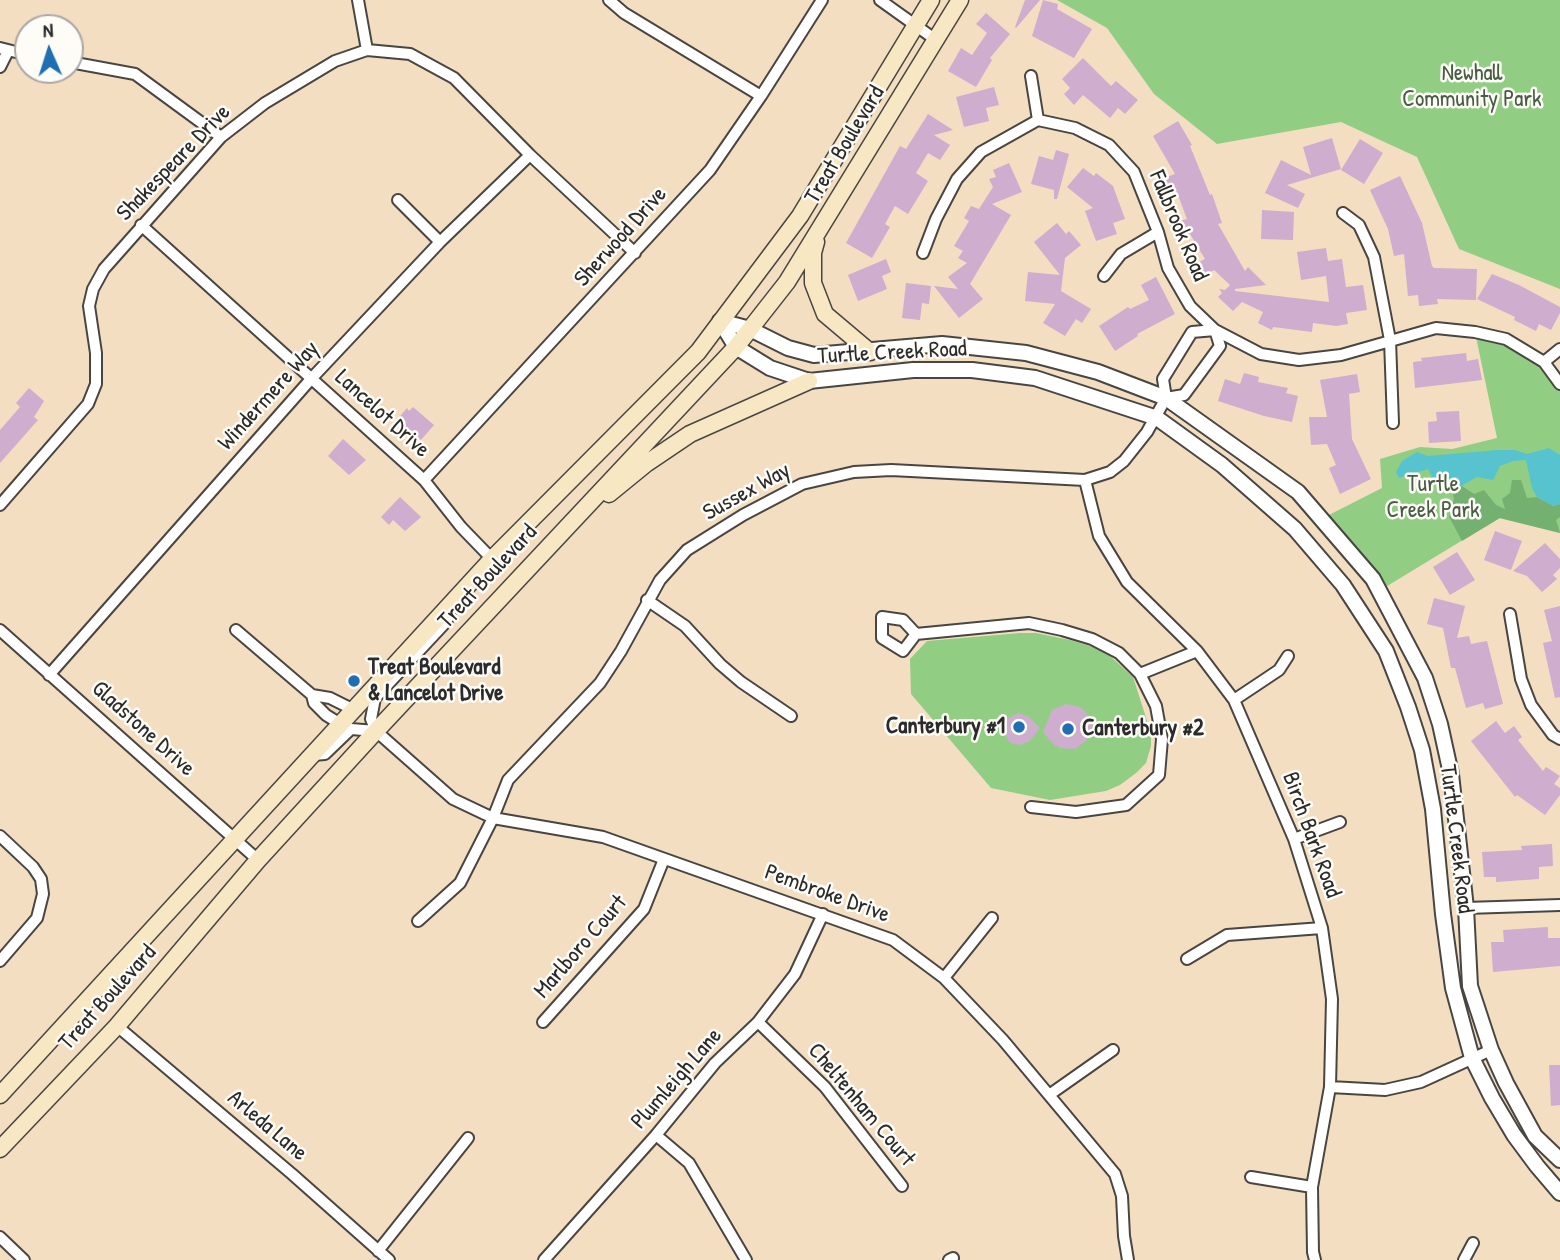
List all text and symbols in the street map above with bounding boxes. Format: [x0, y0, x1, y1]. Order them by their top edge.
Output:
north arrow [14, 14, 84, 84]
text: N [42, 17, 54, 43]
park label: Newhall Community Park [1402, 60, 1542, 114]
street label: Treat Boulevard [799, 81, 891, 209]
street label: Shakespeare Drive [111, 99, 237, 227]
street label: Fallbrook Road [1142, 167, 1214, 285]
street label: Sherwood Drive [569, 181, 673, 293]
street label: Turtle Creek Road [817, 335, 967, 371]
street label: Windermere Way [213, 336, 325, 456]
street label: Lancelot Drive [329, 364, 435, 464]
street label: Sussex Way [699, 457, 795, 527]
park label: Turtle Creek Park [1386, 471, 1480, 525]
street label: Treat Boulevard [433, 519, 543, 635]
place label: Treat Boulevard & Lancelot Drive [368, 654, 503, 708]
marker: Treat Boulevard & Lancelot Drive [346, 673, 362, 689]
street label: Gladstone Drive [86, 675, 200, 783]
place label: Canterbury #1 [886, 713, 1005, 741]
place label: Canterbury #2 [1082, 715, 1204, 743]
marker: Canterbury #1 [1011, 719, 1027, 735]
marker: Canterbury #2 [1060, 721, 1076, 737]
street label: Turtle Creek Road [1433, 763, 1479, 915]
street label: Birch Bark Road [1276, 768, 1346, 902]
street label: Pembroke Drive [761, 859, 893, 929]
street label: Marlboro Court [529, 890, 633, 1004]
street label: Treat Boulevard [53, 940, 163, 1056]
street label: Plumleigh Lane [626, 1023, 728, 1135]
street label: Cheltenham Court [801, 1038, 921, 1172]
street label: Arleda Lane [221, 1085, 313, 1167]

